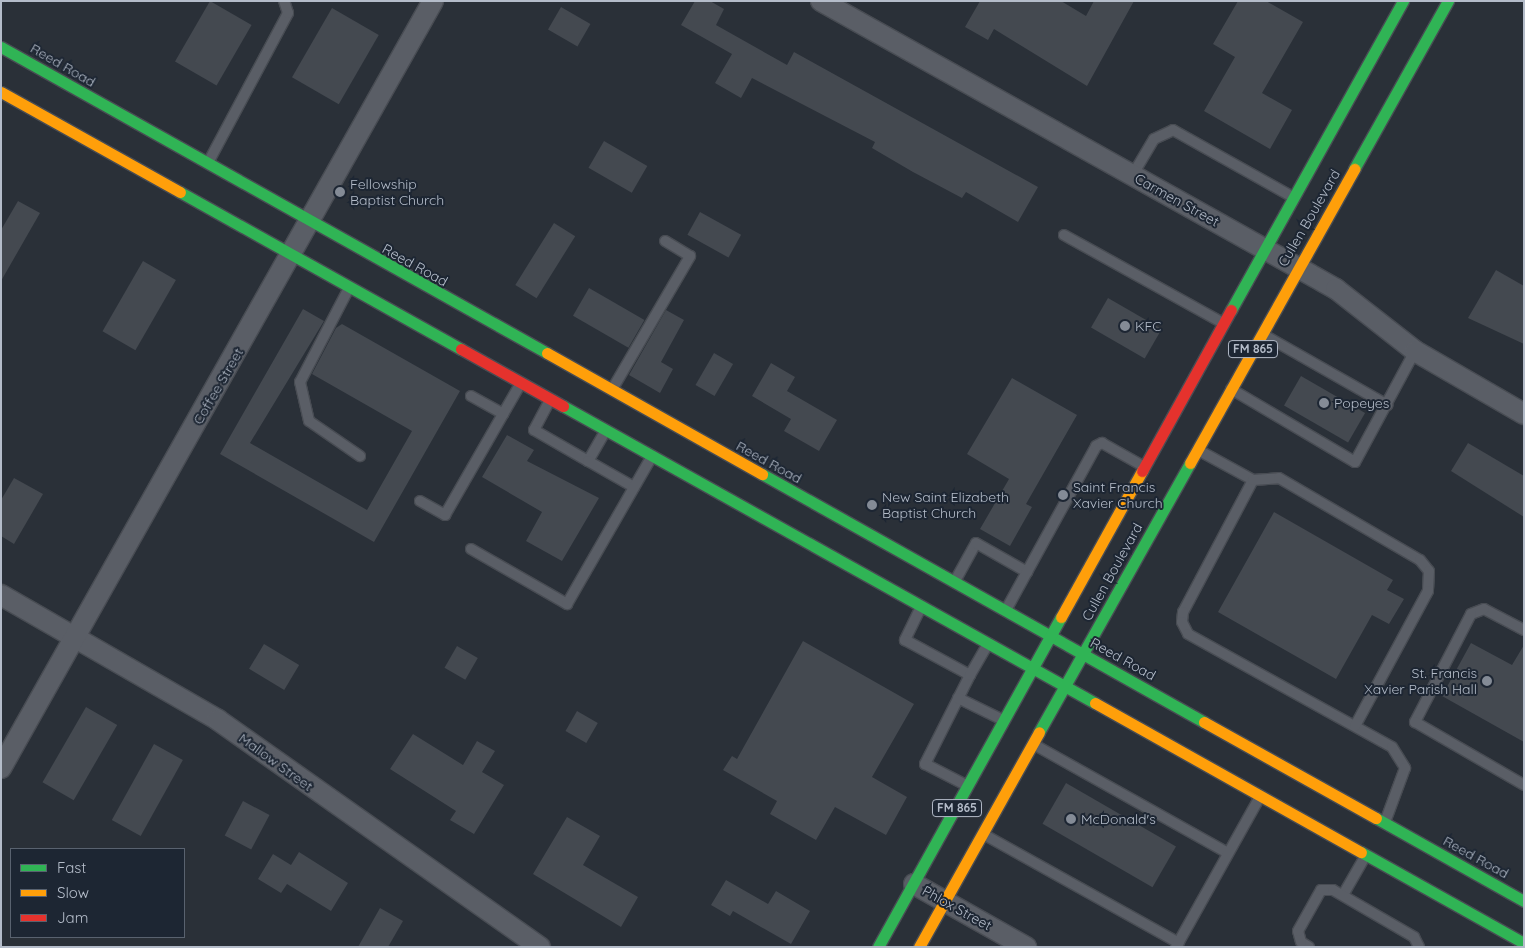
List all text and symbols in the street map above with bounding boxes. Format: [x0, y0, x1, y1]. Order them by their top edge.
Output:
street label: Reed Road [28, 40, 98, 90]
street label: Cullen Boulevard [1274, 167, 1344, 269]
street label: Carmen Street [1132, 170, 1222, 230]
place label: Fellowship Baptist Church [350, 176, 444, 208]
marker: Fellowship Baptist Church [334, 186, 346, 198]
street label: Reed Road [379, 240, 451, 290]
place label: KFC [1135, 318, 1161, 334]
marker: KFC [1119, 320, 1131, 332]
road number: FM 865 [1227, 339, 1279, 358]
street label: Coffee Street [189, 345, 247, 427]
place label: Popeyes [1334, 395, 1389, 411]
marker: Popeyes [1318, 397, 1330, 409]
street label: Reed Road [733, 437, 805, 487]
place label: Saint Francis Xavier Church [1073, 479, 1163, 512]
place label: New Saint Elizabeth Baptist Church [882, 489, 1009, 522]
marker: Saint Francis Xavier Church [1057, 489, 1069, 501]
marker: New Saint Elizabeth Baptist Church [866, 499, 878, 511]
street label: Cullen Boulevard [1078, 520, 1146, 624]
street label: Reed Road [1087, 634, 1159, 684]
place label: St. Francis Xavier Parish Hall [1364, 665, 1477, 698]
marker: St. Francis Xavier Parish Hall [1481, 675, 1493, 687]
street label: Mallow Street [236, 730, 316, 794]
road number: FM 865 [931, 798, 983, 818]
place label: McDonald's [1081, 811, 1156, 827]
marker: McDonald's [1065, 813, 1077, 825]
street label: Reed Road [1440, 832, 1512, 882]
legend [10, 848, 185, 938]
text: Fast [57, 858, 86, 877]
street label: Phlox Street [919, 882, 995, 934]
text: Slow [57, 883, 89, 902]
text: Jam [57, 908, 88, 927]

